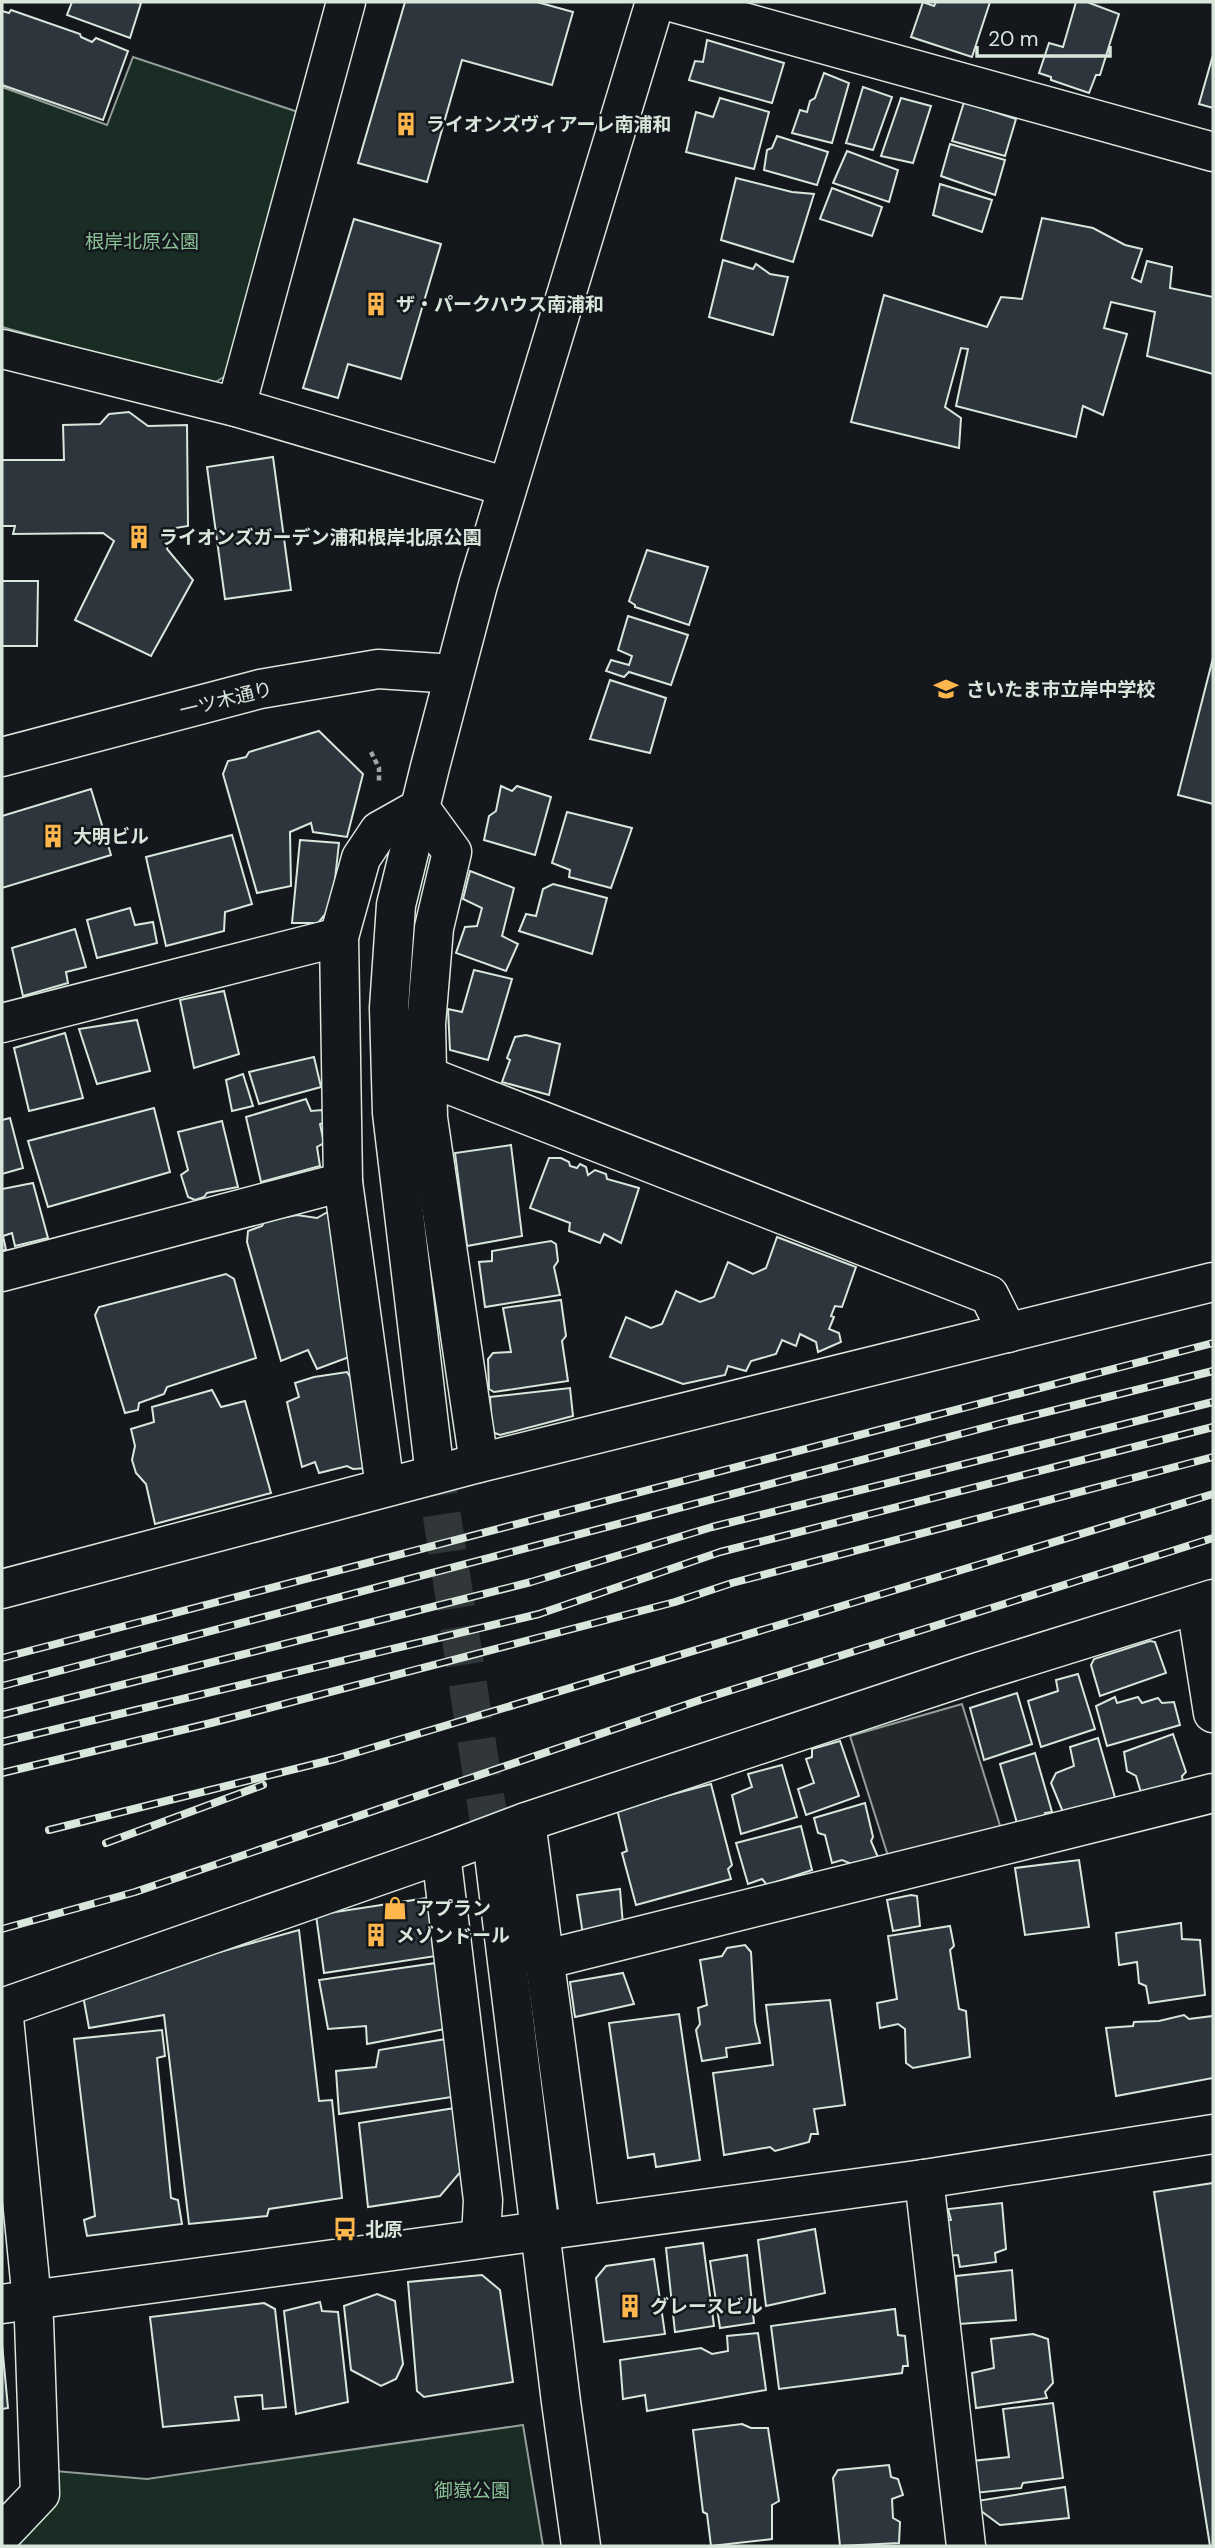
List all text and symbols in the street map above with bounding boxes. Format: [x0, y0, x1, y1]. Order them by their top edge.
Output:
scale bar [977, 14, 1110, 58]
text: 20 m [988, 25, 1039, 53]
building icon: ライオンズヴィアーレ南浦和 [392, 110, 420, 138]
place label: ライオンズヴィアーレ南浦和 [426, 112, 671, 137]
park label: 根岸北原公園 [85, 229, 199, 254]
building icon: ザ・パークハウス南浦和 [362, 290, 390, 318]
place label: ザ・パークハウス南浦和 [396, 292, 604, 317]
building icon: ライオンズガーデン浦和根岸北原公園 [125, 523, 153, 551]
place label: ライオンズガーデン浦和根岸北原公園 [159, 525, 482, 550]
school or university icon: さいたま市立岸中学校 [932, 675, 960, 703]
street label: 一ツ木通り [177, 676, 275, 723]
place label: さいたま市立岸中学校 [966, 677, 1155, 702]
building icon: 大明ビル [39, 822, 67, 850]
place label: 大明ビル [73, 824, 149, 849]
shop icon: アプラン [381, 1894, 409, 1922]
place label: アプラン [415, 1896, 491, 1921]
building icon: メゾンドール [362, 1921, 390, 1949]
place label: メゾンドール [396, 1923, 510, 1948]
bus stop icon: 北原 [331, 2215, 359, 2243]
place label: 北原 [365, 2217, 403, 2242]
building icon: グレースビル [616, 2292, 644, 2320]
place label: グレースビル [650, 2294, 763, 2319]
park label: 御嶽公園 [434, 2478, 510, 2503]

